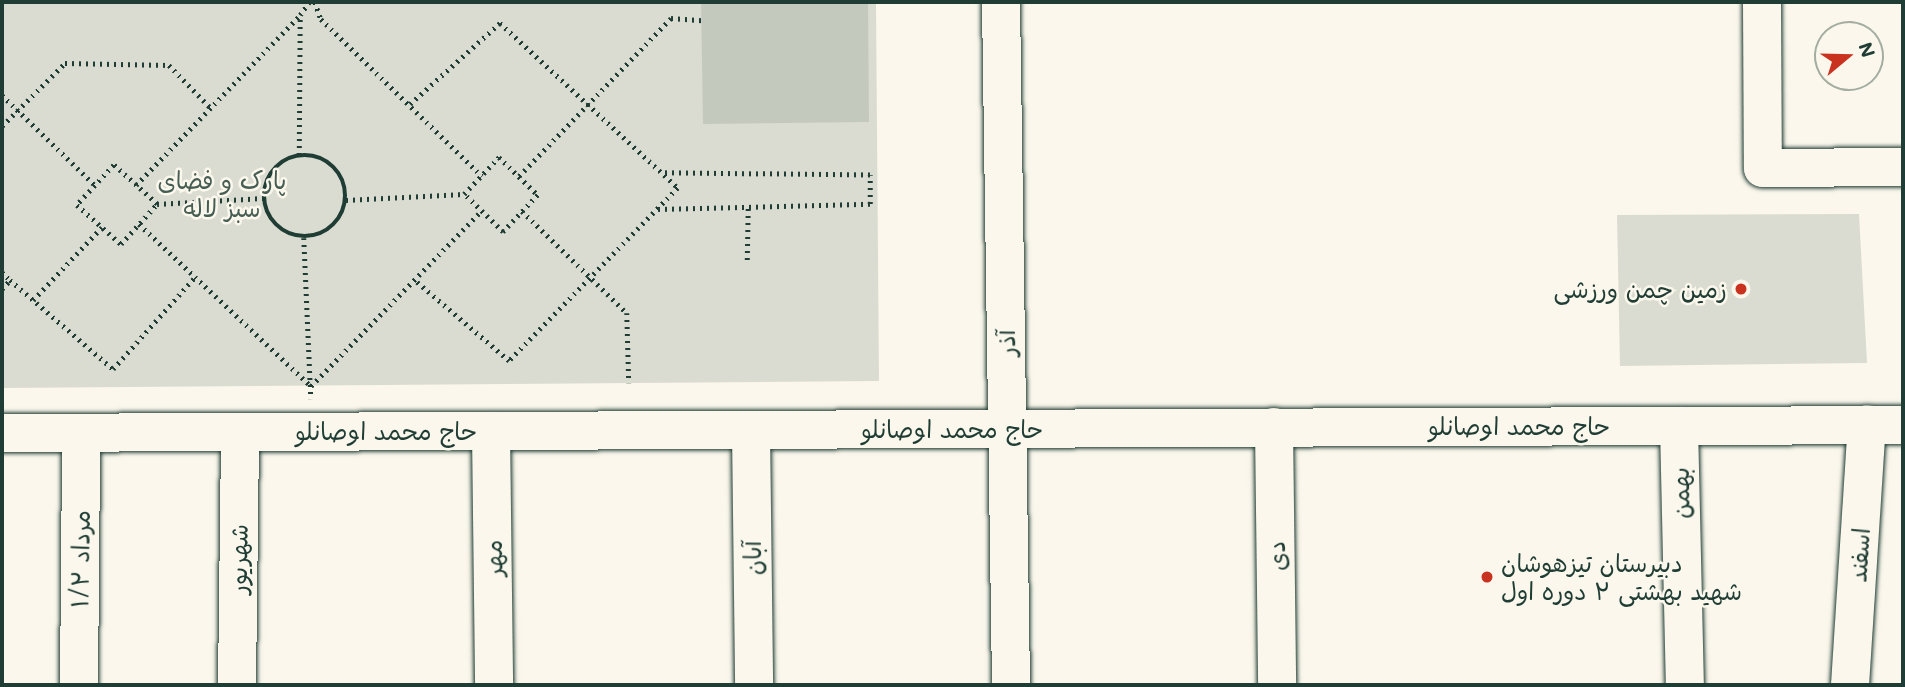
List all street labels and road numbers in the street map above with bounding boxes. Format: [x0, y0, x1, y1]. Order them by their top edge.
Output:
street label: آذر [991, 329, 1021, 357]
street label: حاج محمد اوصانلو [1428, 412, 1610, 440]
street label: حاج محمد اوصانلو [861, 415, 1043, 443]
street label: حاج محمد اوصانلو [295, 417, 477, 445]
street label: بهمن [1665, 467, 1695, 519]
street label: مرداد ۱/۲ [65, 510, 95, 608]
street label: شهریور [223, 524, 253, 594]
street label: اسفند [1843, 527, 1875, 583]
street label: مهر [478, 539, 508, 577]
street label: آبان [737, 540, 767, 576]
street label: دی [1261, 541, 1291, 571]

